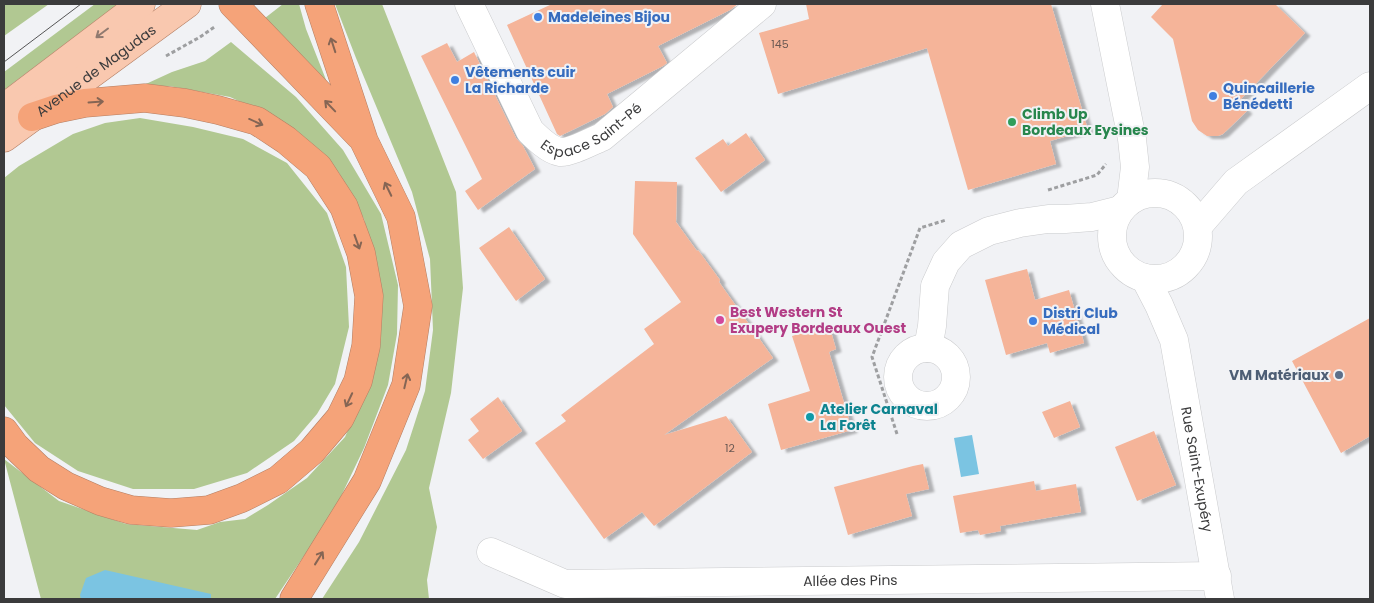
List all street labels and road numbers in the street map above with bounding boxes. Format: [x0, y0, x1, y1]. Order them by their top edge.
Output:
street label: Avenue de Magudas [32, 20, 160, 121]
street label: Espace Saint-Pé [537, 98, 646, 163]
street label: Rue Saint-Exupéry [1176, 405, 1218, 534]
street label: Allée des Pins [803, 570, 898, 591]

